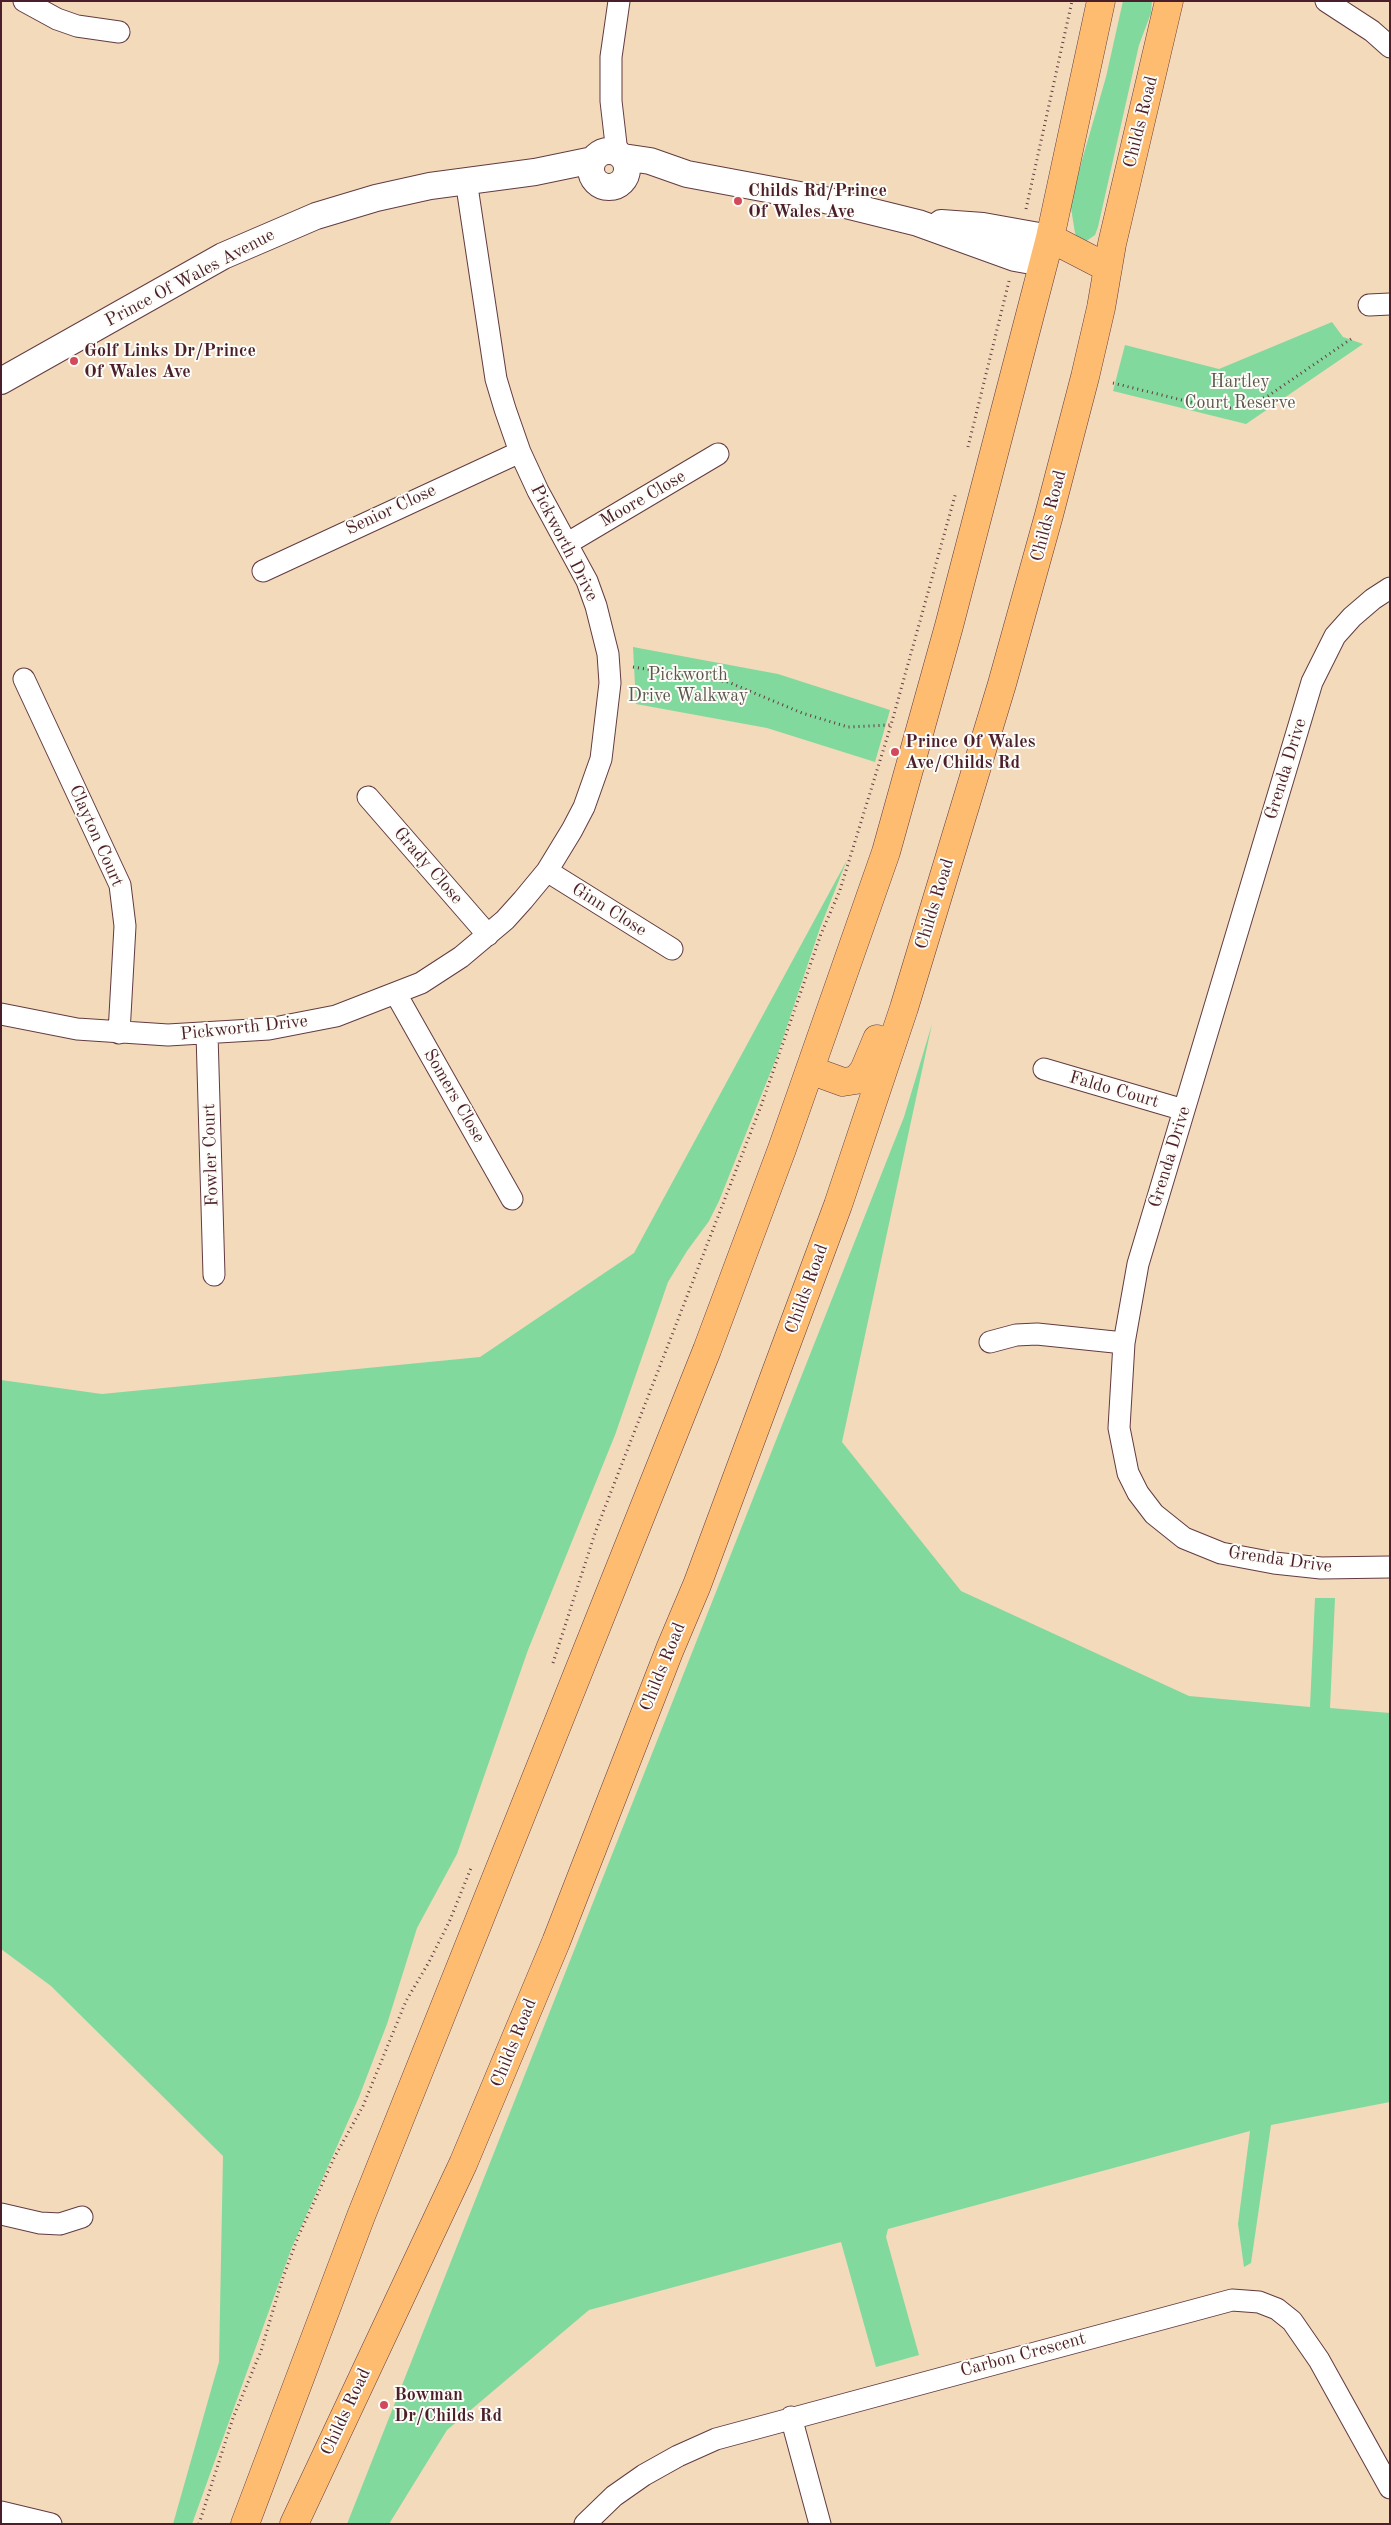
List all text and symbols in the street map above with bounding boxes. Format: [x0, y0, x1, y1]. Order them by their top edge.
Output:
street label: Childs Road [1119, 74, 1163, 170]
place label: Childs Rd/Prince Of Wales Ave [748, 180, 887, 222]
marker: Childs Rd/Prince Of Wales Ave [732, 195, 744, 207]
street label: Prince Of Wales Avenue [102, 224, 278, 332]
place label: Golf Links Dr/Prince Of Wales Ave [84, 340, 256, 382]
marker: Golf Links Dr/Prince Of Wales Ave [68, 355, 80, 367]
park label: Hartley Court Reserve [1185, 371, 1295, 414]
street label: Moore Close [596, 466, 690, 532]
street label: Childs Road [1026, 468, 1072, 564]
street label: Senior Close [342, 480, 440, 540]
street label: Pickworth Drive [525, 481, 603, 605]
park label: Pickworth Drive Walkway [628, 664, 748, 706]
street label: Grenda Drive [1260, 716, 1312, 822]
place label: Prince Of Wales Ave/Childs Rd [905, 731, 1035, 774]
marker: Prince Of Wales Ave/Childs Rd [889, 746, 901, 758]
street label: Clayton Court [64, 782, 128, 890]
street label: Grady Close [389, 823, 467, 909]
street label: Childs Road [911, 856, 959, 952]
street label: Ginn Close [568, 879, 650, 941]
street label: Pickworth Drive [179, 1011, 309, 1045]
street label: Somers Close [418, 1045, 490, 1147]
street label: Faldo Court [1067, 1067, 1161, 1113]
street label: Fowler Court [198, 1103, 224, 1207]
street label: Grenda Drive [1144, 1104, 1196, 1210]
street label: Childs Road [781, 1241, 833, 1337]
street label: Grenda Drive [1227, 1542, 1333, 1578]
street label: Childs Road [635, 1619, 691, 1715]
street label: Childs Road [486, 1995, 542, 2091]
street label: Carbon Crescent [958, 2328, 1088, 2382]
street label: Childs Road [316, 2365, 376, 2459]
place label: Bowman Dr/Childs Rd [394, 2384, 502, 2426]
marker: Bowman Dr/Childs Rd [378, 2399, 390, 2411]

